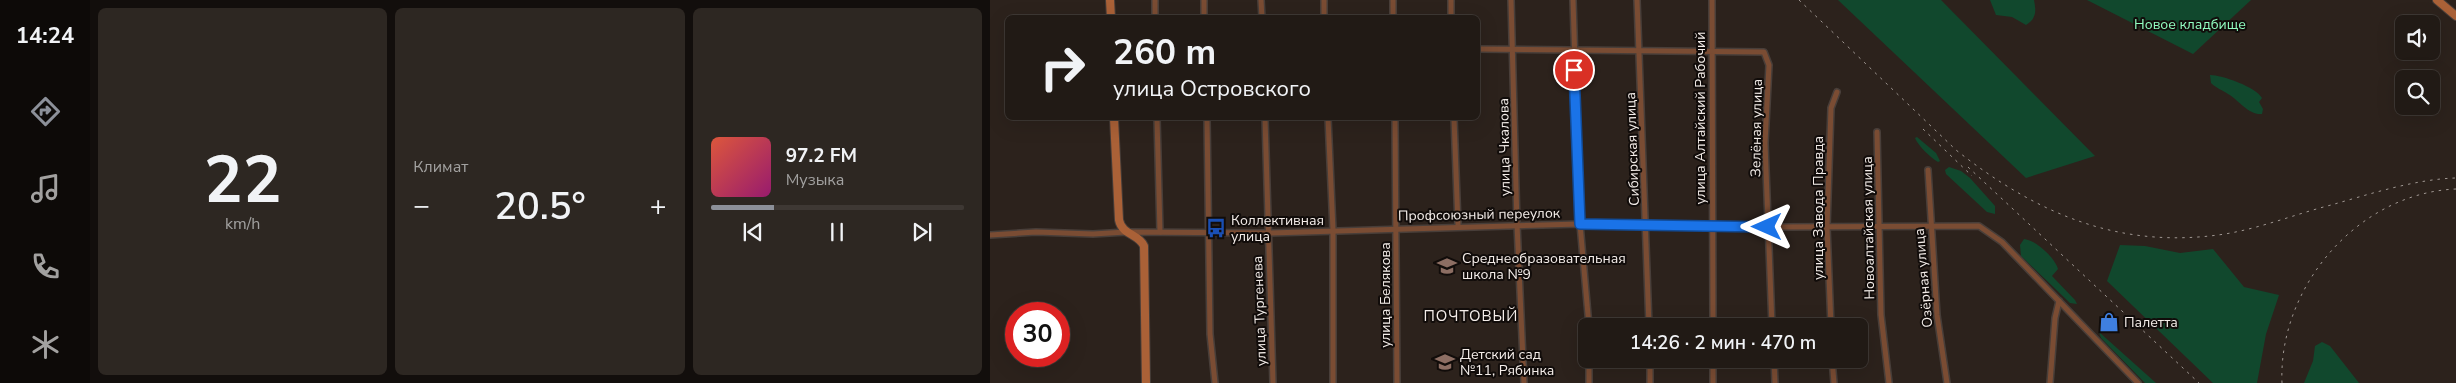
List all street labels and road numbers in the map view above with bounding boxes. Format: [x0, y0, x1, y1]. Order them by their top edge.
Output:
street label: улица Алтайский Рабочий [1691, 32, 1710, 204]
street label: Зелёная улица [1746, 79, 1767, 177]
street label: Сибирская улица [1621, 92, 1644, 206]
street label: улица Чкалова [1494, 98, 1515, 196]
street label: улица Завода Правда [1809, 136, 1828, 280]
street label: Новоалтайская улица [1858, 156, 1879, 300]
street label: Профсоюзный переулок [1398, 204, 1561, 225]
street label: Озёрная улица [1910, 228, 1937, 328]
street label: улица Белякова [1376, 242, 1395, 348]
street label: улица Тургенева [1248, 255, 1271, 366]

